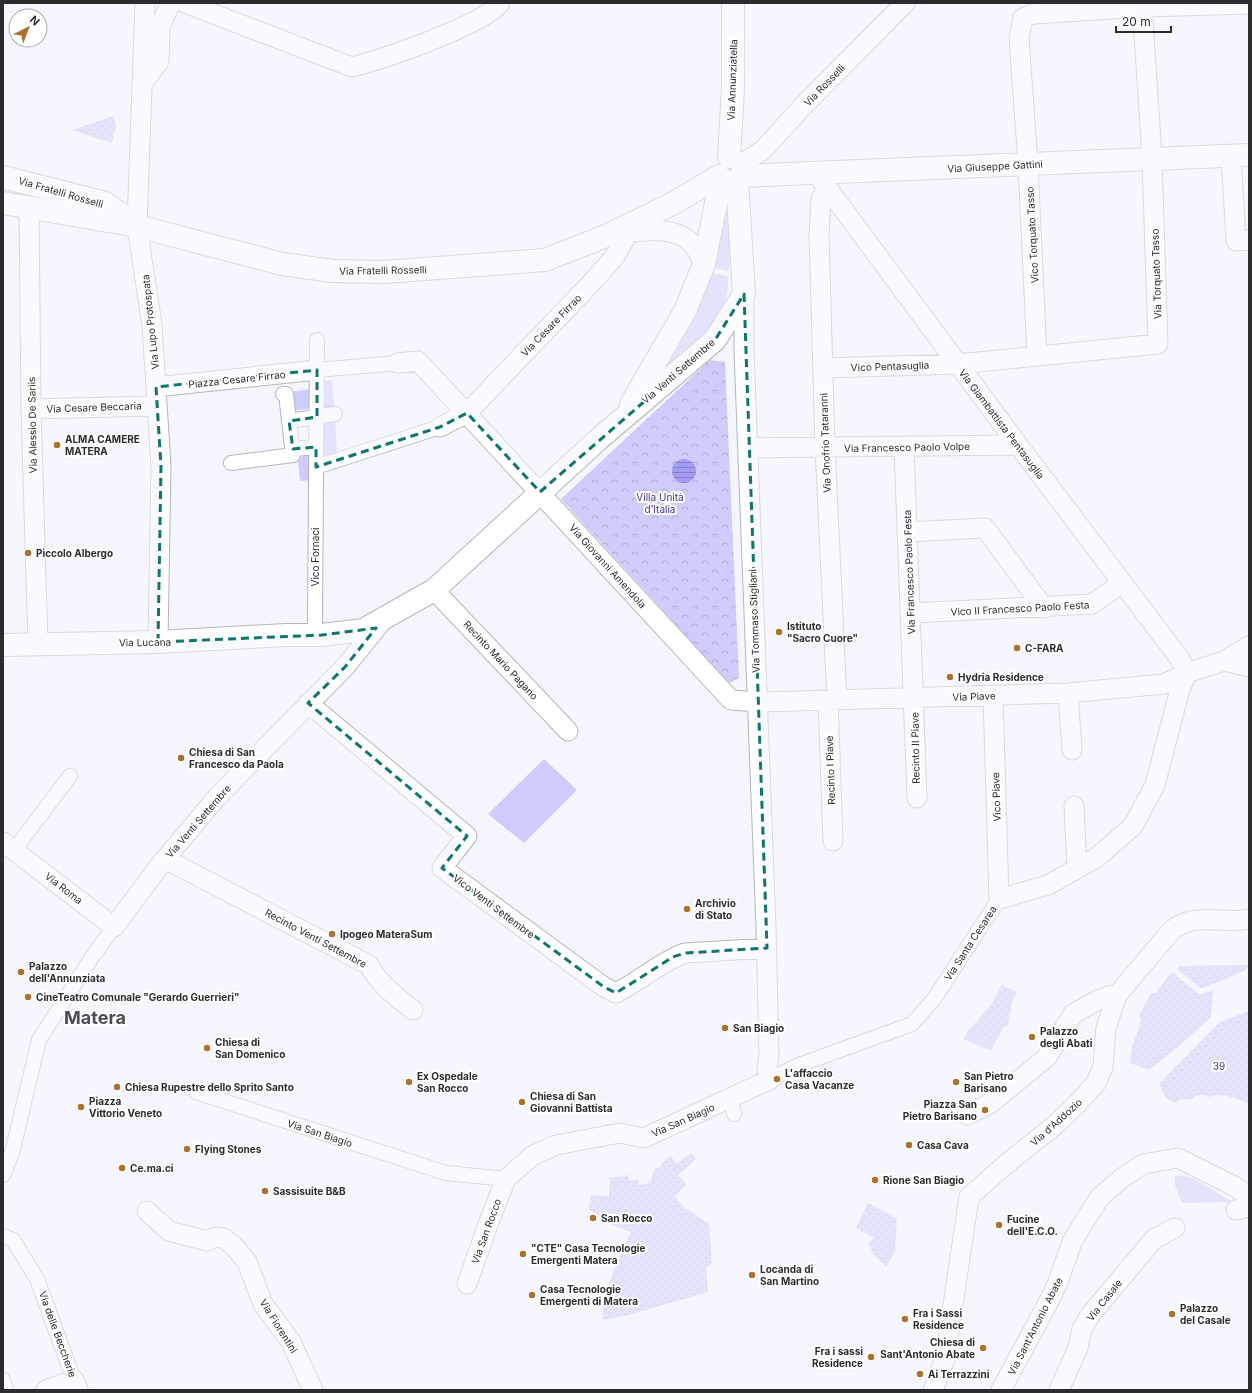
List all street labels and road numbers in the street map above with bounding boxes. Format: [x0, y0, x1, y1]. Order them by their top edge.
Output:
street label: Via Annunziatella [725, 39, 739, 121]
street label: Via Rosselli [801, 62, 847, 108]
street label: Via Giuseppe Gattini [947, 158, 1043, 174]
street label: Via Fratelli Rosselli [17, 174, 105, 210]
street label: Vico Torquato Tasso [1023, 186, 1041, 284]
street label: Via Torquato Tasso [1148, 229, 1164, 319]
street label: Via Fratelli Rosselli [339, 263, 427, 277]
street label: Via Lupo Protospata [139, 274, 161, 370]
street label: Via Cesare Firrao [518, 291, 584, 359]
street label: Via Venti Settembre [639, 336, 717, 406]
street label: Vico Pentasuglia [850, 359, 930, 373]
street label: Via Giambattista Pentasuglia [957, 367, 1047, 481]
street label: Piazza Cesare Firrao [188, 368, 286, 390]
street label: Via Alessio De Sariis [25, 377, 39, 473]
street label: Via Onofrio Tataranni [817, 393, 833, 493]
street label: Via Cesare Beccaria [46, 399, 142, 415]
street label: Via Francesco Paolo Volpe [844, 440, 970, 454]
street label: Via Francesco Paolo Festa [901, 509, 917, 635]
street label: Via Giovanni Amendola [567, 521, 649, 611]
street label: Vico Fornaci [309, 528, 321, 586]
street label: Via Tommaso Stigliani [746, 569, 762, 673]
street label: Vico II Francesco Paolo Festa [950, 598, 1090, 618]
street label: Recinto Mario Pagano [461, 618, 541, 702]
street label: Via Lucana [119, 636, 171, 648]
street label: Via Piave [952, 689, 996, 703]
street label: Recinto II Piave [908, 712, 922, 784]
street label: Recinto I Piave [823, 735, 837, 805]
street label: Vico Piave [989, 772, 1003, 822]
street label: Via Venti Settembre [163, 782, 233, 860]
street label: Via Roma [43, 870, 85, 906]
street label: Vico Venti Settembre [451, 871, 537, 941]
street label: Via Santa Cesarea [941, 903, 999, 983]
street label: Recinto Venti Settembre [263, 906, 369, 970]
street label: Via d'Addozio [1028, 1096, 1084, 1148]
street label: Via San Biagio [650, 1101, 716, 1139]
street label: Via San Biagio [286, 1117, 354, 1149]
street label: Via San Rocco [469, 1197, 503, 1265]
street label: Via Sant'Antonio Abate [1005, 1275, 1065, 1377]
street label: Via Casale [1084, 1277, 1124, 1323]
street label: Via delle Beccherie [37, 1289, 79, 1379]
street label: Via Fiorentini [258, 1297, 300, 1355]

